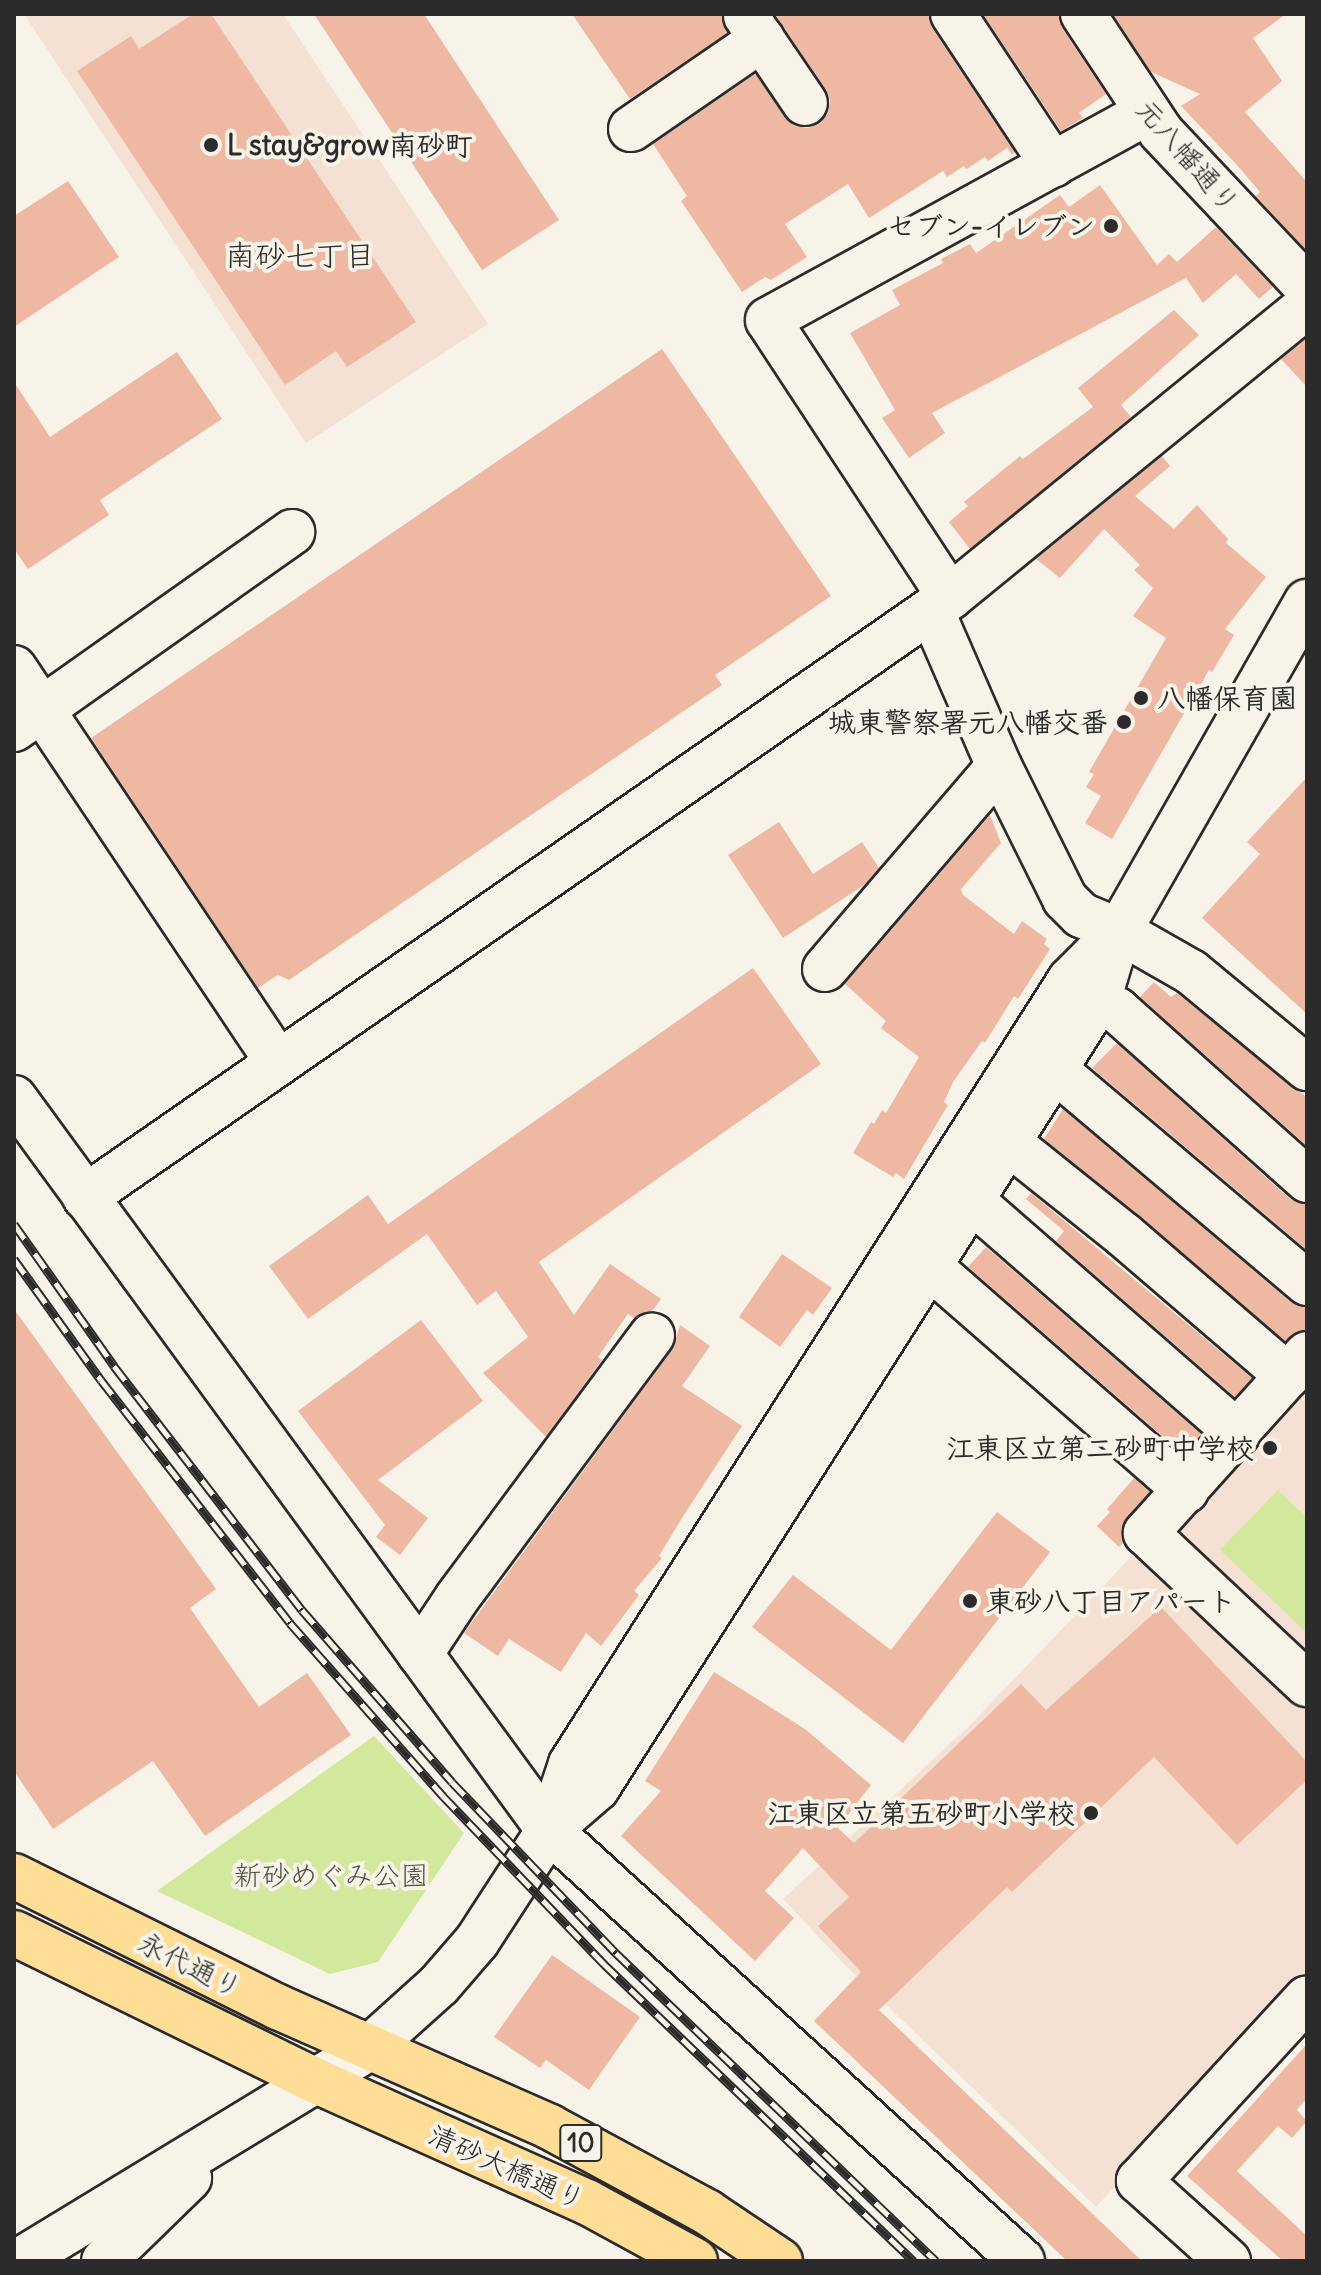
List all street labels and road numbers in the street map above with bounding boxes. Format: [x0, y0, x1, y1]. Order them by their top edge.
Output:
street label: 元八幡通り [1129, 92, 1247, 220]
street label: 永代通り [132, 1925, 248, 2005]
street label: 清砂大橋通り [423, 2117, 591, 2217]
road number: 10 [559, 2121, 603, 2165]

